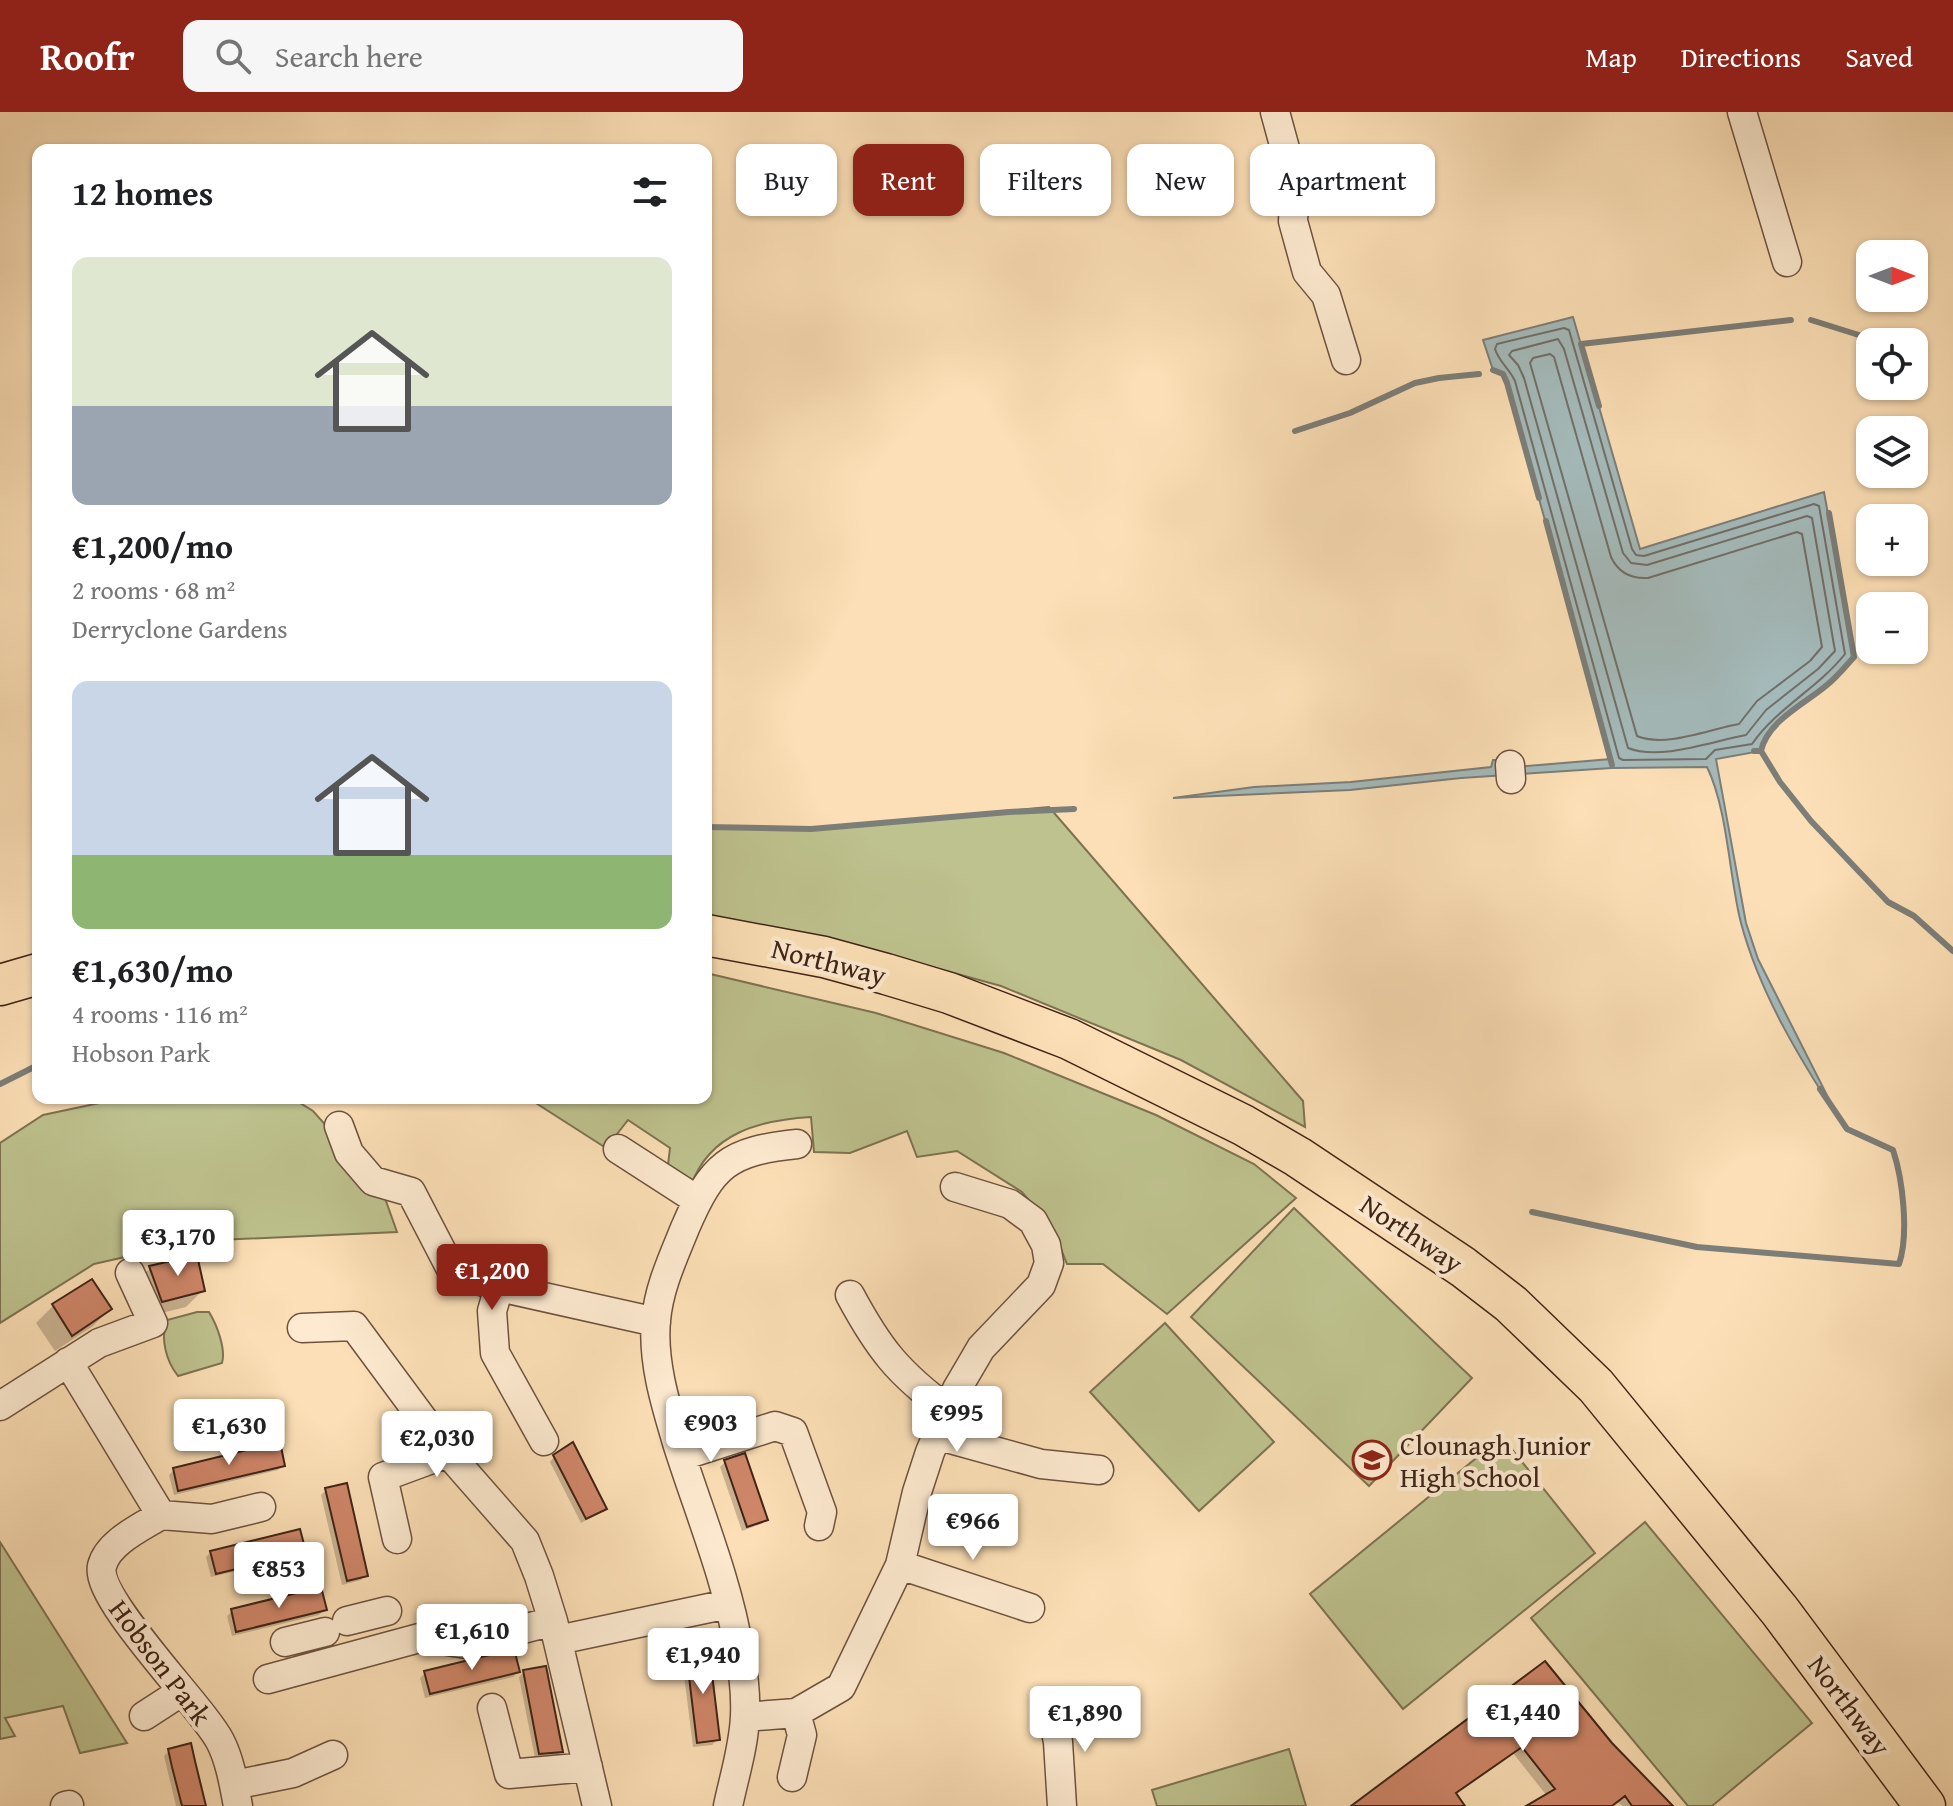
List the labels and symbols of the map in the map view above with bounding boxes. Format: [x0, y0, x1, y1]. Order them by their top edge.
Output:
north arrow [1856, 240, 1928, 312]
street label: Northway [768, 927, 890, 995]
street label: Northway [1352, 1183, 1472, 1283]
pin: €3,170 [113, 1210, 243, 1278]
pin: €1,200 [427, 1244, 557, 1312]
pin: €995 [910, 1386, 1004, 1454]
pin: €903 [664, 1396, 758, 1464]
pin: €1,630 [164, 1399, 294, 1467]
pin: €2,030 [372, 1411, 502, 1479]
place label: Clounagh Junior High School [1400, 1424, 1591, 1497]
school or university icon: Clounagh Junior High School [1351, 1439, 1393, 1481]
pin: €966 [926, 1494, 1020, 1562]
pin: €853 [232, 1542, 326, 1610]
street label: Hobson Park [100, 1590, 223, 1734]
pin: €1,610 [407, 1604, 537, 1672]
pin: €1,940 [638, 1628, 768, 1696]
street label: Northway [1799, 1646, 1901, 1764]
pin: €1,440 [1458, 1685, 1588, 1753]
pin: €1,890 [1020, 1686, 1150, 1754]

